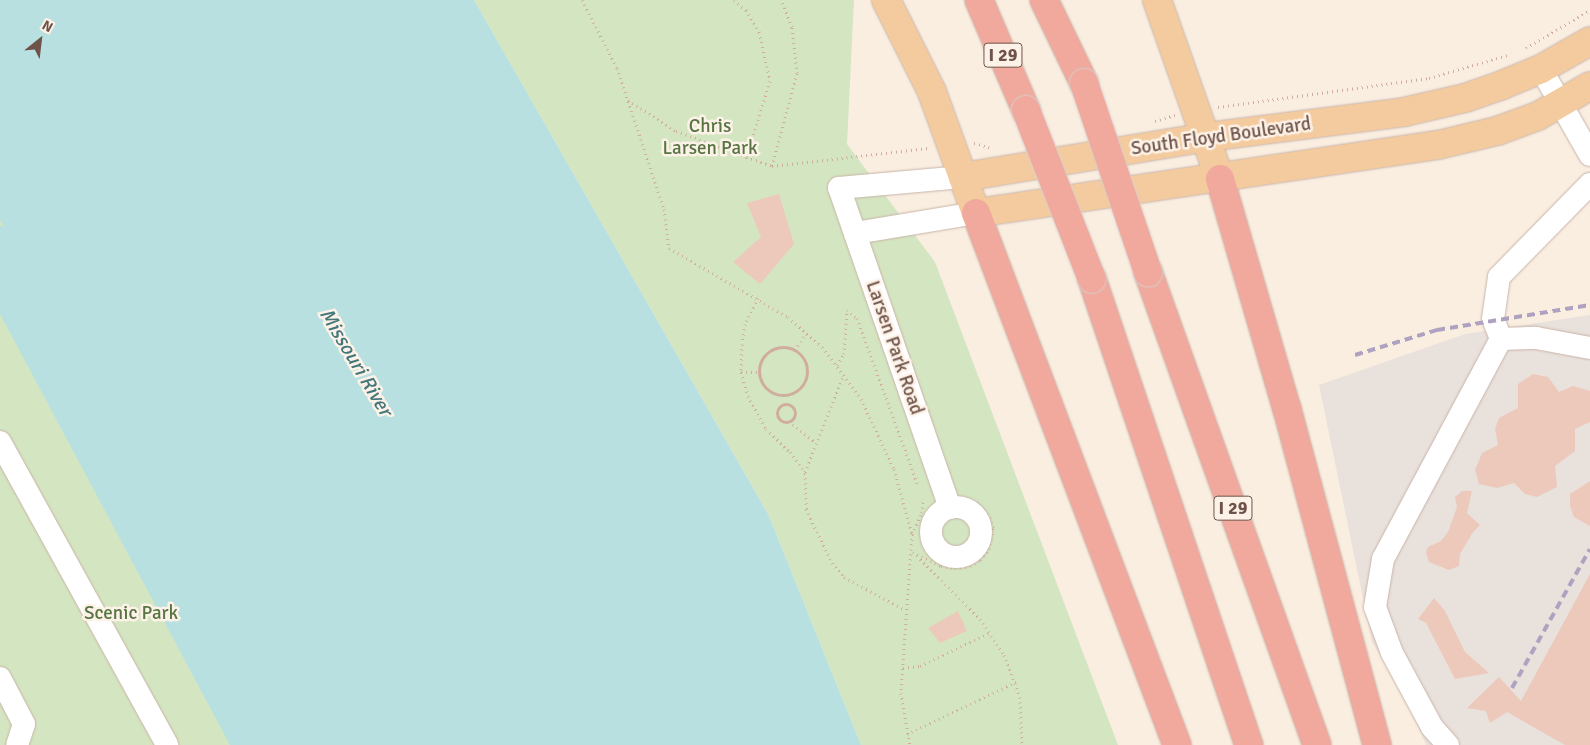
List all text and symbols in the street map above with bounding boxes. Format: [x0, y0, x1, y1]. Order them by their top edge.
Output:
north arrow [15, 15, 65, 65]
text: N [39, 17, 56, 36]
road number: I 29 [983, 40, 1023, 70]
street label: South Floyd Boulevard [1130, 113, 1312, 161]
park label: Chris Larsen Park [662, 116, 758, 160]
street label: Larsen Park Road [860, 278, 928, 418]
water label: Missouri River [314, 304, 398, 420]
road number: I 29 [1213, 492, 1253, 524]
park label: Scenic Park [84, 603, 178, 625]

